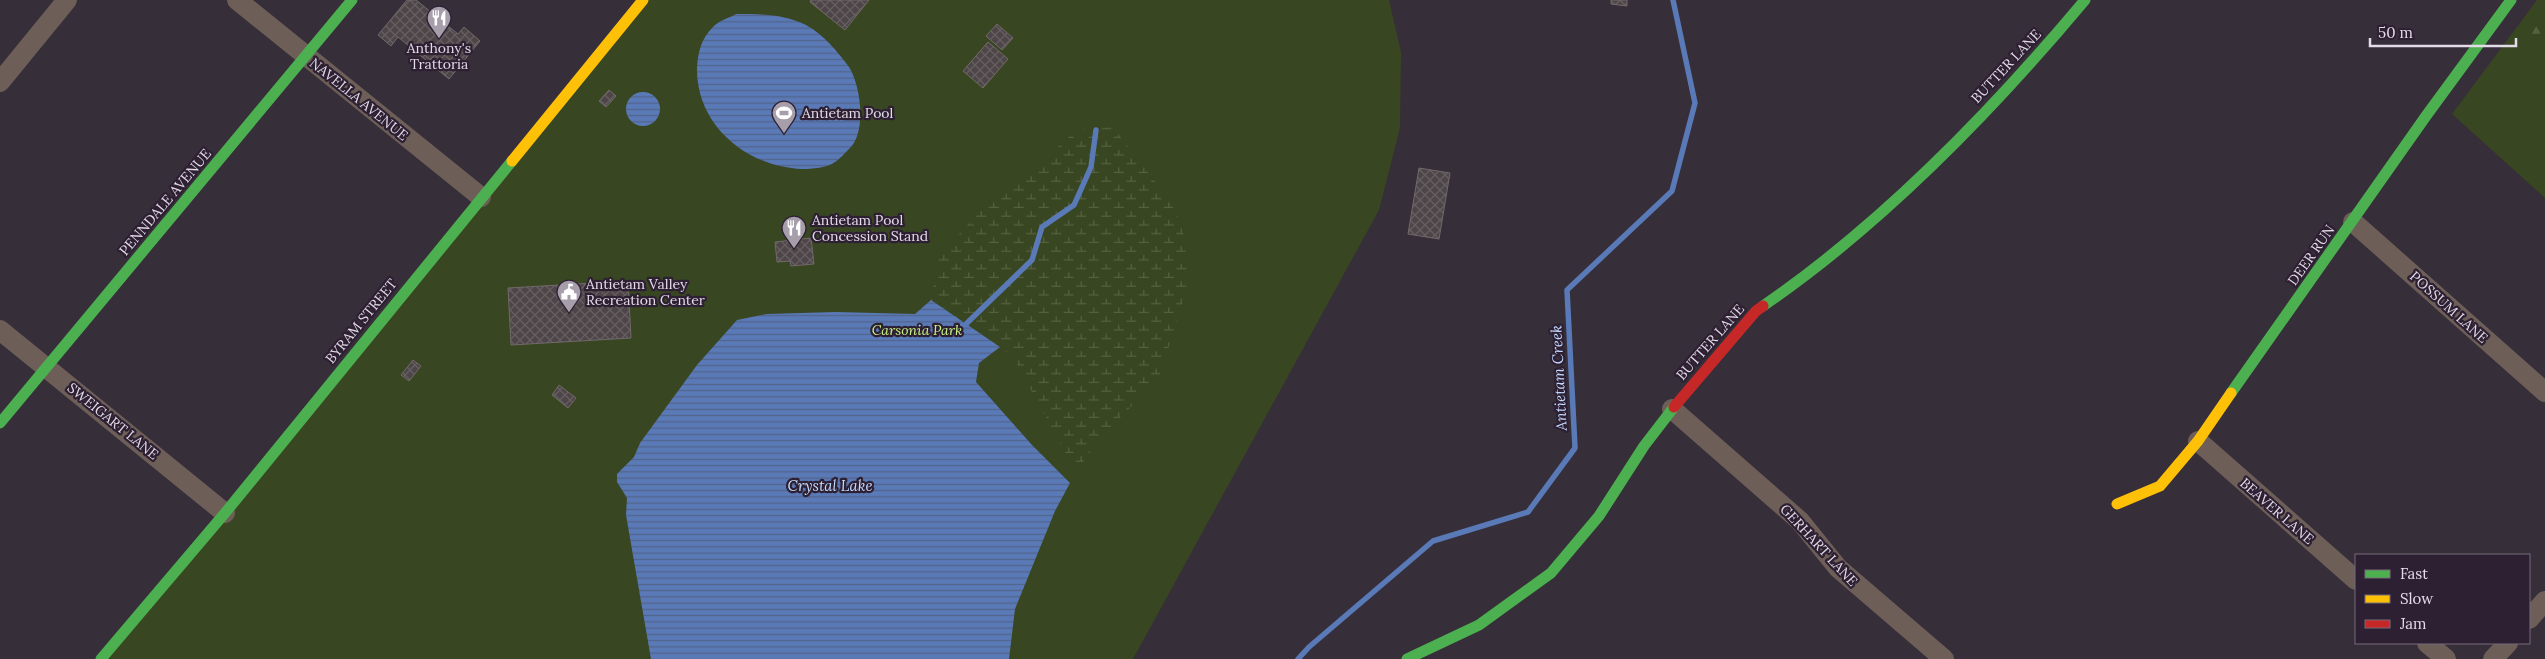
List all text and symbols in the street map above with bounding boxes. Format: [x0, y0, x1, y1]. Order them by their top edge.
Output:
restaurant icon: Anthony's Trattoria [426, 5, 452, 39]
scale bar [2370, 15, 2516, 47]
text: 50 m [2378, 23, 2413, 42]
street label: BUTTER LANE [1967, 25, 2045, 107]
place label: Anthony's Trattoria [406, 39, 471, 73]
street label: NAVELLA AVENUE [306, 54, 412, 144]
sports icon: Antietam Pool [771, 100, 797, 134]
place label: Antietam Pool [801, 104, 894, 122]
street label: PENNDALE AVENUE [115, 145, 215, 259]
place label: Antietam Pool Concession Stand [811, 211, 928, 245]
restaurant icon: Antietam Pool Concession Stand [781, 215, 807, 249]
street label: DEER RUN [2284, 221, 2339, 289]
street label: POSSUM LANE [2406, 267, 2492, 347]
street label: BYRAM STREET [321, 275, 401, 367]
place label: Antietam Valley Recreation Center [585, 275, 705, 309]
public building icon: Antietam Valley Recreation Center [556, 279, 582, 313]
street label: BUTTER LANE [1672, 300, 1748, 384]
park label: Carsonia Park [872, 321, 962, 339]
water label: Antietam Creek [1546, 324, 1571, 432]
street label: SWEIGART LANE [64, 379, 163, 464]
street label: BEAVER LANE [2236, 474, 2318, 548]
water label: Crystal Lake [787, 476, 873, 495]
street label: GERHART LANE [1776, 500, 1862, 590]
legend [2355, 554, 2530, 644]
text: Fast [2400, 564, 2428, 583]
text: Slow [2400, 589, 2433, 608]
text: Jam [2399, 614, 2427, 633]

